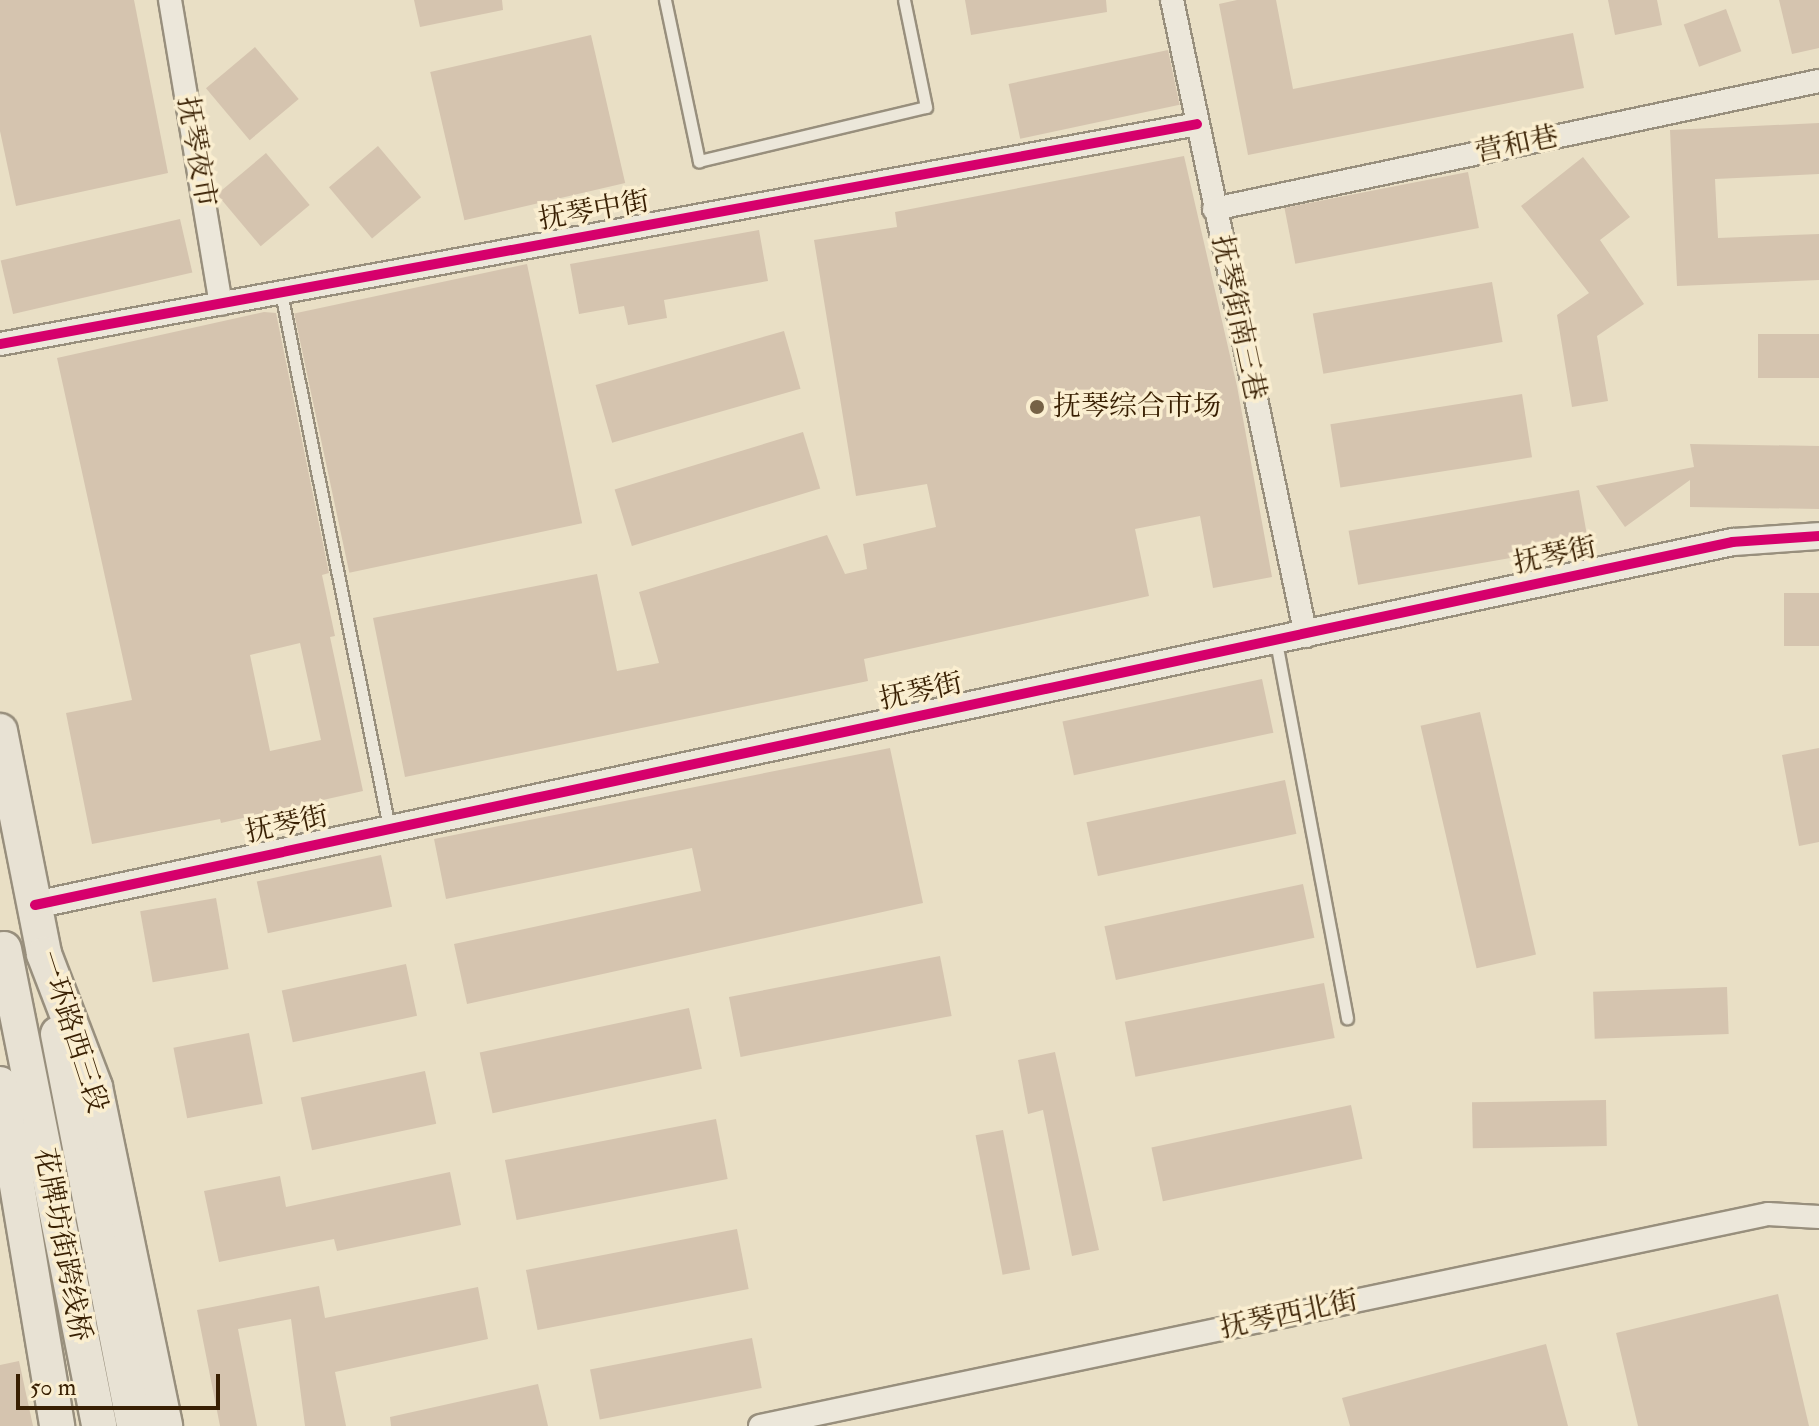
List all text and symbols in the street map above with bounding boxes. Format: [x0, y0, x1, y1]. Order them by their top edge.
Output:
street label: 抚琴夜市 [170, 94, 222, 210]
street label: 营和巷 [1472, 120, 1562, 170]
street label: 抚琴中街 [536, 185, 652, 237]
street label: 抚琴街南三巷 [1204, 232, 1272, 404]
place label: 抚琴综合市场 [1053, 390, 1221, 424]
marker: 抚琴综合市场 [1028, 398, 1046, 416]
street label: 抚琴街 [1510, 531, 1600, 581]
street label: 抚琴街 [876, 667, 966, 717]
street label: 抚琴街 [242, 800, 332, 850]
street label: 一环路西三段 [30, 947, 114, 1117]
street label: 花牌坊街跨线桥 [27, 1146, 97, 1344]
street label: 抚琴西北街 [1217, 1284, 1361, 1346]
scale bar [20, 1358, 224, 1408]
text: 50 m [30, 1372, 76, 1403]

